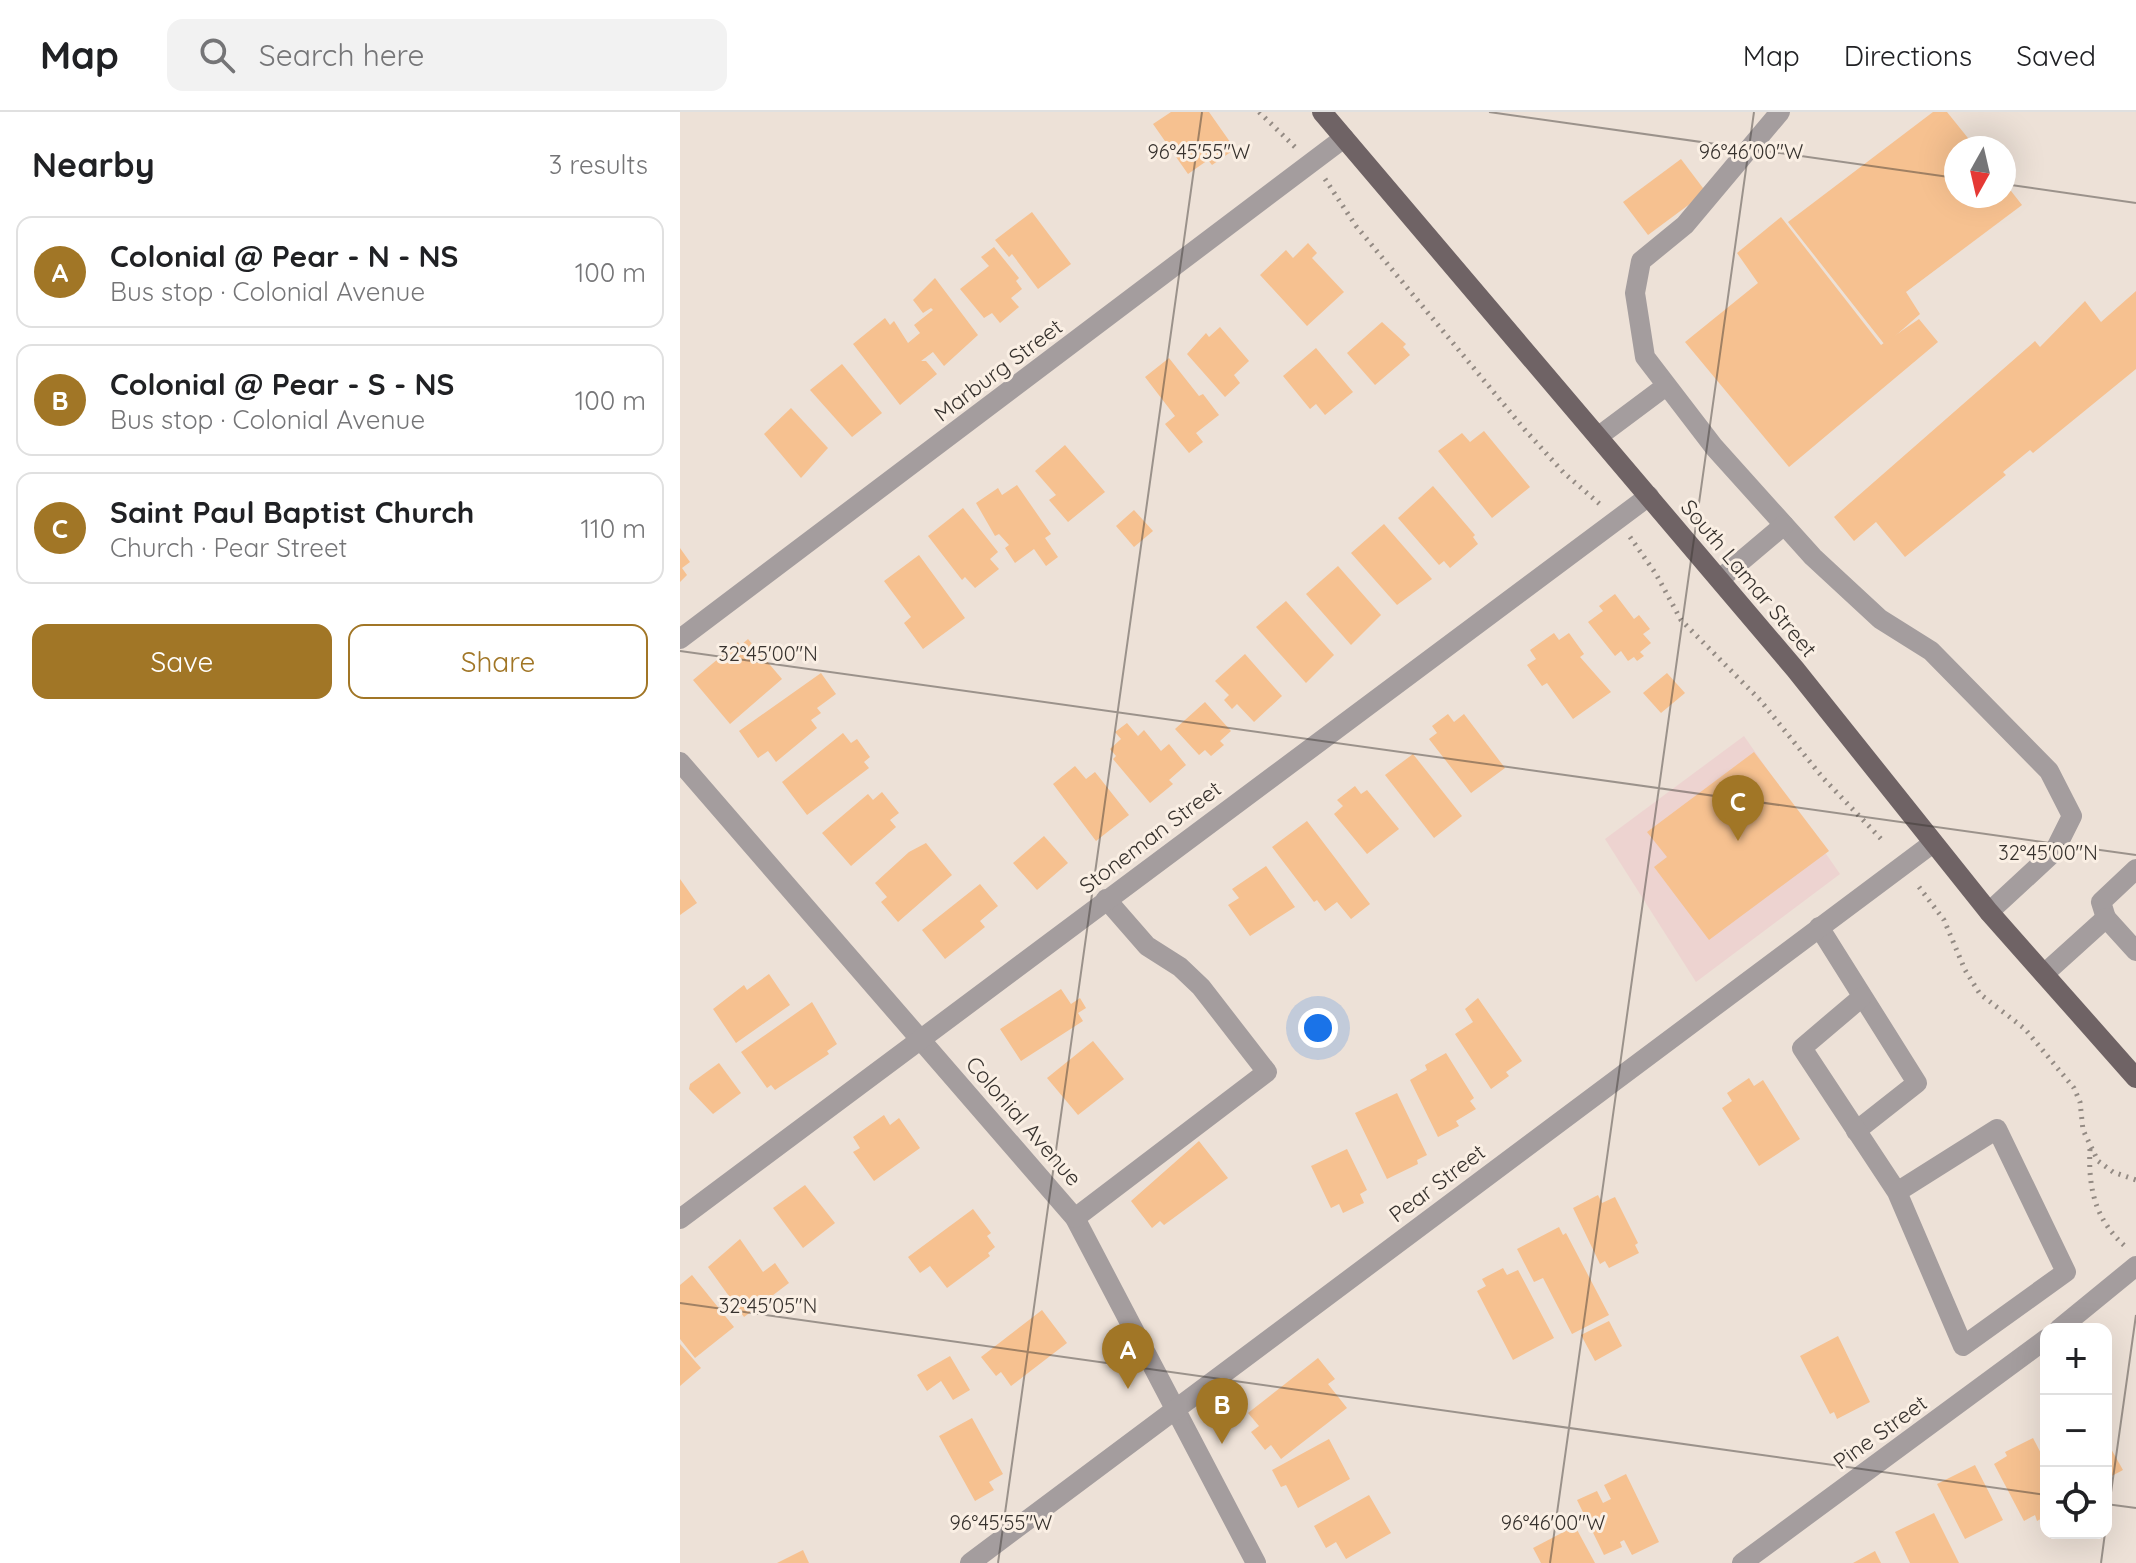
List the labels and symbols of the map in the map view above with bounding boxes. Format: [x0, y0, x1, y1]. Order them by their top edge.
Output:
north arrow [1944, 136, 2016, 208]
text: 96°45'55"W [1148, 139, 1250, 164]
text: 96°46'00"W [1699, 139, 1803, 164]
street label: Marburg Street [928, 313, 1068, 427]
street label: South Lamar Street [1675, 493, 1823, 663]
text: 32°45'00"N [718, 641, 818, 666]
street label: Stoneman Street [1074, 775, 1226, 899]
pin: C [1712, 775, 1764, 841]
text: 32°45'00"N [1998, 840, 2098, 865]
your location [1298, 1008, 1338, 1048]
street label: Colonial Avenue [960, 1050, 1088, 1192]
street label: Pear Street [1383, 1138, 1491, 1228]
text: 32°45'05"N [719, 1293, 817, 1318]
pin: A [1102, 1323, 1154, 1389]
pin: B [1196, 1378, 1248, 1444]
street label: Pine Street [1828, 1389, 1932, 1475]
text: 96°45'55"W [950, 1510, 1052, 1535]
text: 96°46'00"W [1501, 1510, 1605, 1535]

